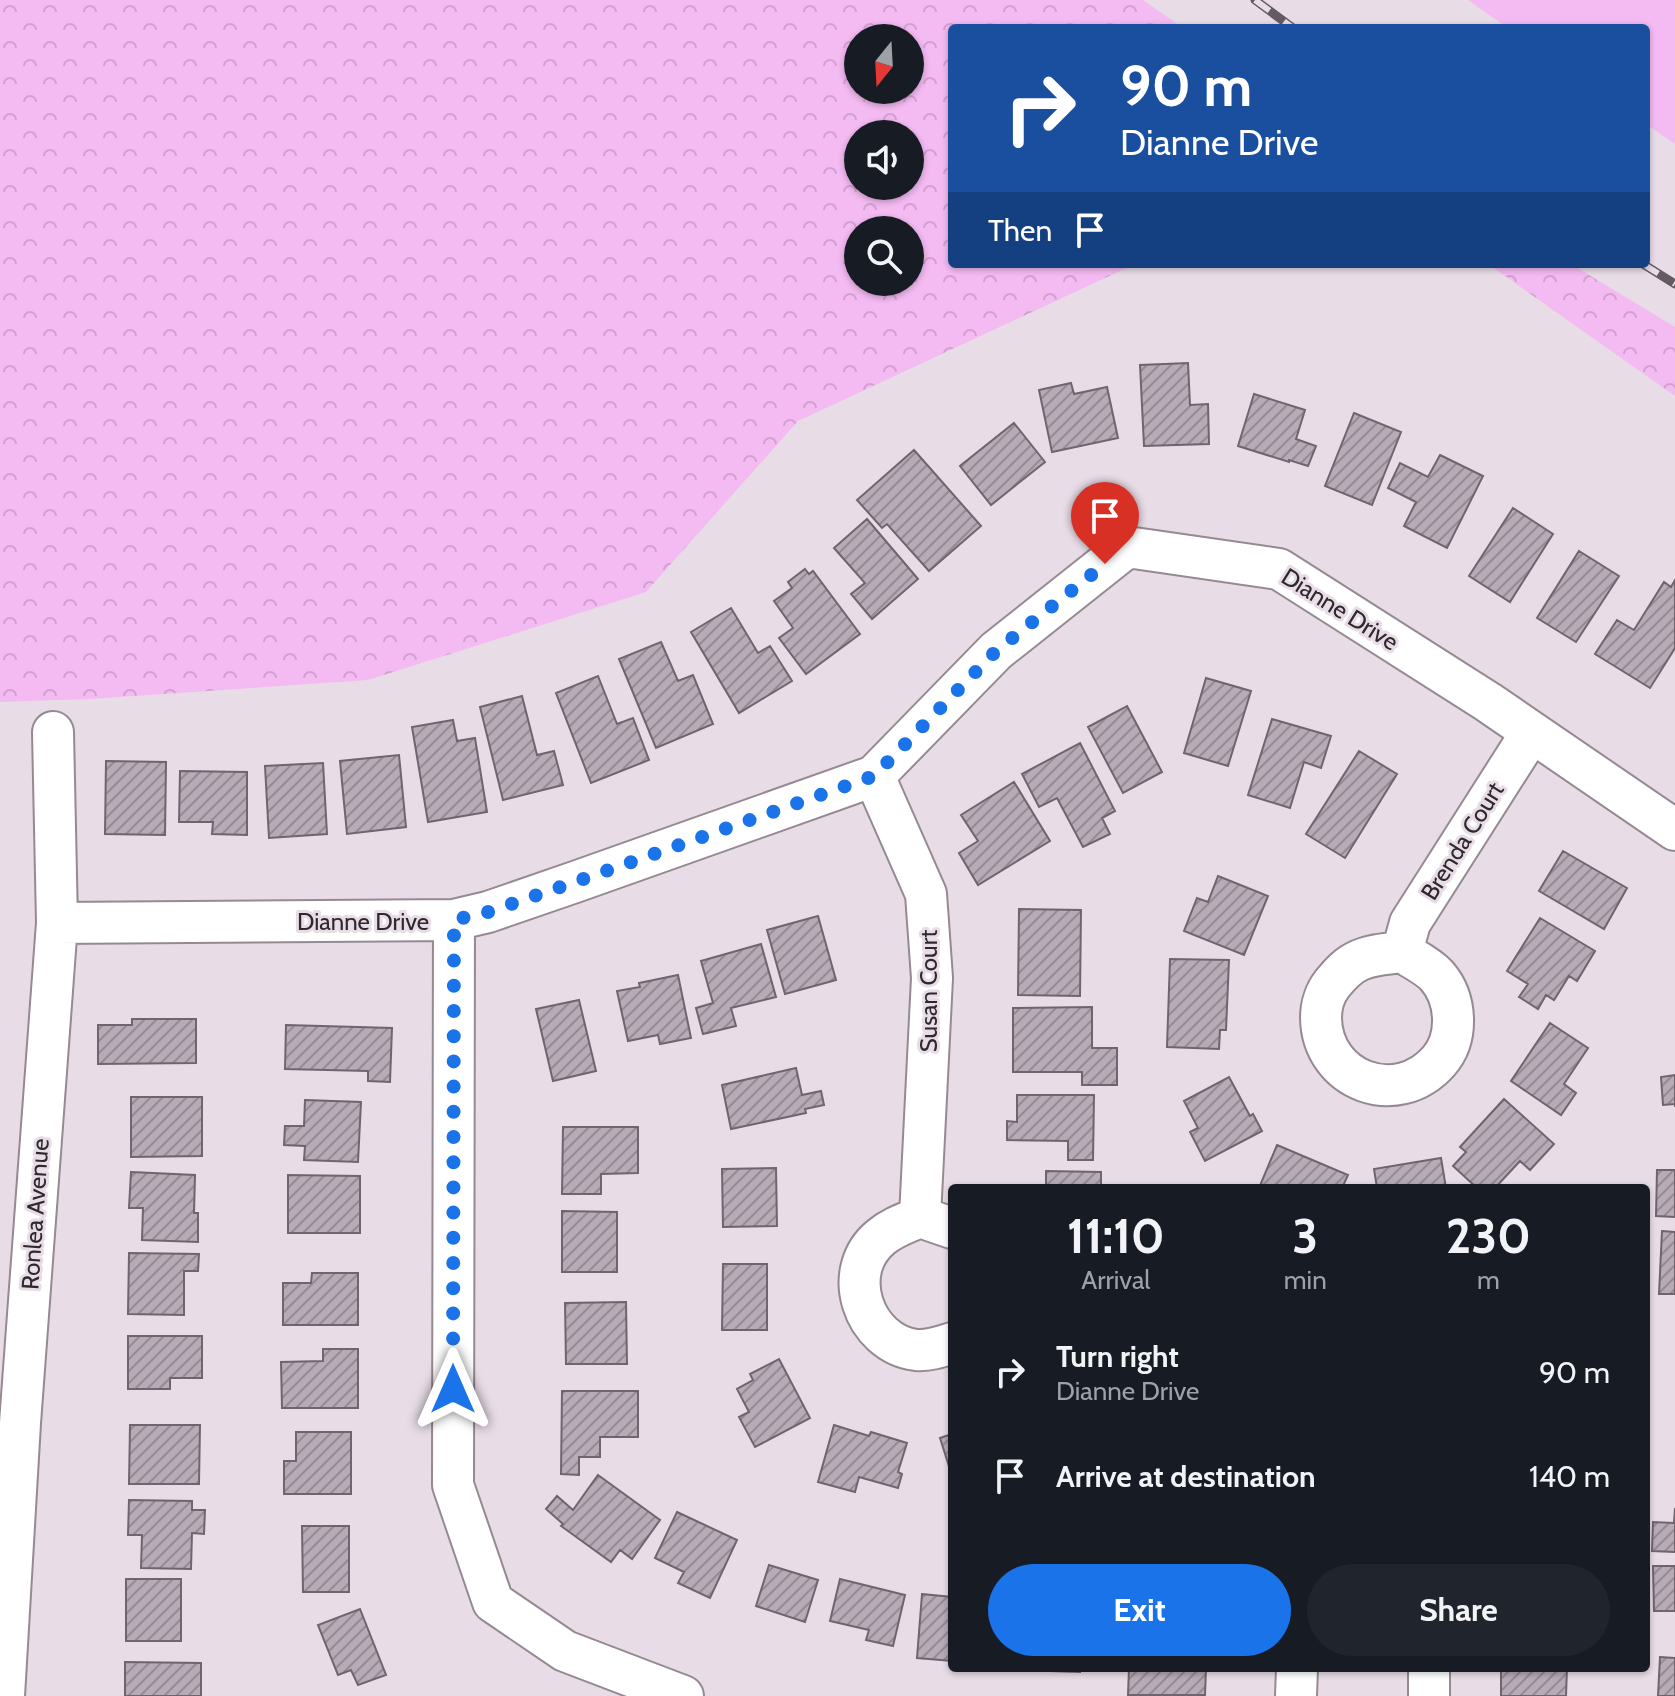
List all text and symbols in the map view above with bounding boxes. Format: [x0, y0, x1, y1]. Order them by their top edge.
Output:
north arrow [844, 24, 924, 104]
map controls [844, 24, 924, 296]
text: 90 m [1120, 52, 1252, 120]
icon: right [988, 56, 1092, 160]
button: sound [844, 120, 924, 200]
text: Dianne Drive [1120, 120, 1318, 164]
icon: arrive [1068, 208, 1112, 252]
text: Then [988, 212, 1052, 249]
button: search [844, 216, 924, 296]
pin [1071, 482, 1139, 564]
icon: arrive [1083, 494, 1127, 538]
street label: Dianne Drive [1276, 562, 1404, 656]
street label: Brenda Court [1414, 777, 1510, 905]
street label: Dianne Drive [297, 907, 429, 936]
street label: Susan Court [914, 930, 943, 1052]
street label: Ronlea Avenue [15, 1137, 55, 1291]
text: 11:10 [1067, 1207, 1165, 1265]
text: 3 [1292, 1207, 1318, 1265]
text: 230 [1446, 1207, 1531, 1265]
text: Arrival [1081, 1264, 1151, 1296]
text: min [1284, 1264, 1327, 1296]
text: m [1477, 1264, 1500, 1296]
text: Turn right [1056, 1338, 1179, 1375]
position arrow [411, 1347, 495, 1431]
icon: right [988, 1350, 1032, 1394]
text: 90 m [1539, 1354, 1610, 1391]
text: Dianne Drive [1056, 1375, 1199, 1407]
icon: arrive [988, 1454, 1032, 1498]
text: Arrive at destination [1056, 1458, 1316, 1495]
text: 140 m [1529, 1458, 1610, 1495]
button: Exit [988, 1564, 1291, 1656]
button: Share [1307, 1564, 1610, 1656]

